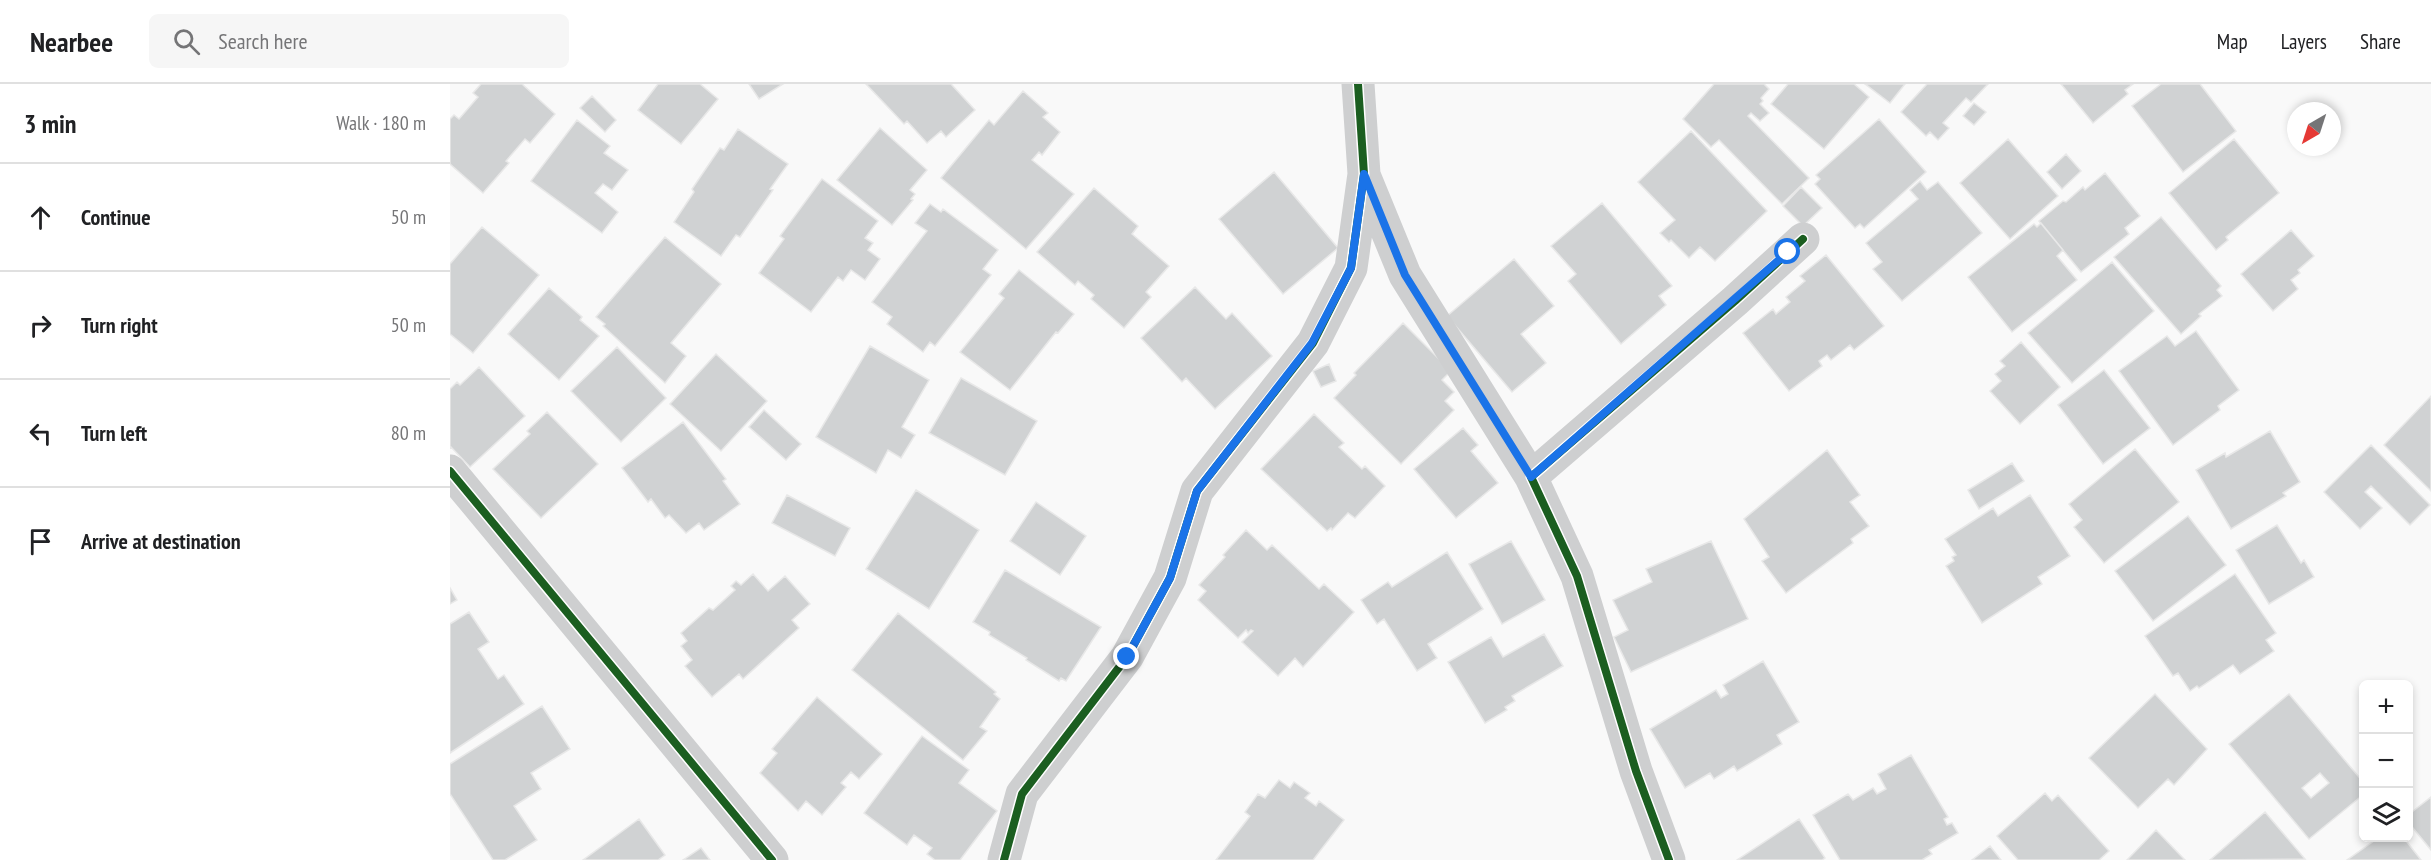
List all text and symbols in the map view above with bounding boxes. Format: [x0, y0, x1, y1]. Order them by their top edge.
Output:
search box [149, 14, 569, 68]
text: Nearbee [30, 23, 113, 60]
icon: search [170, 25, 203, 58]
text: Search here [218, 27, 308, 55]
text: Map [2217, 28, 2248, 55]
text: Layers [2281, 28, 2327, 55]
text: Share [2360, 28, 2401, 55]
north arrow [2287, 102, 2341, 156]
text: 3 min [24, 107, 77, 140]
text: Walk · 180 m [336, 110, 426, 136]
icon: ahead [24, 201, 57, 234]
text: Continue [81, 203, 151, 231]
text: 50 m [391, 204, 426, 230]
route start [1774, 238, 1800, 264]
icon: right [24, 309, 57, 342]
text: Turn right [81, 311, 158, 339]
text: 50 m [391, 312, 426, 338]
icon: left [24, 417, 57, 450]
text: Turn left [81, 419, 147, 447]
text: 80 m [391, 420, 426, 446]
icon: arrive [24, 525, 57, 558]
text: Arrive at destination [81, 527, 241, 555]
route end [1113, 643, 1139, 669]
map controls [2359, 680, 2413, 842]
button: + [2359, 680, 2413, 734]
button: − [2359, 734, 2413, 788]
button: layers [2359, 788, 2413, 842]

